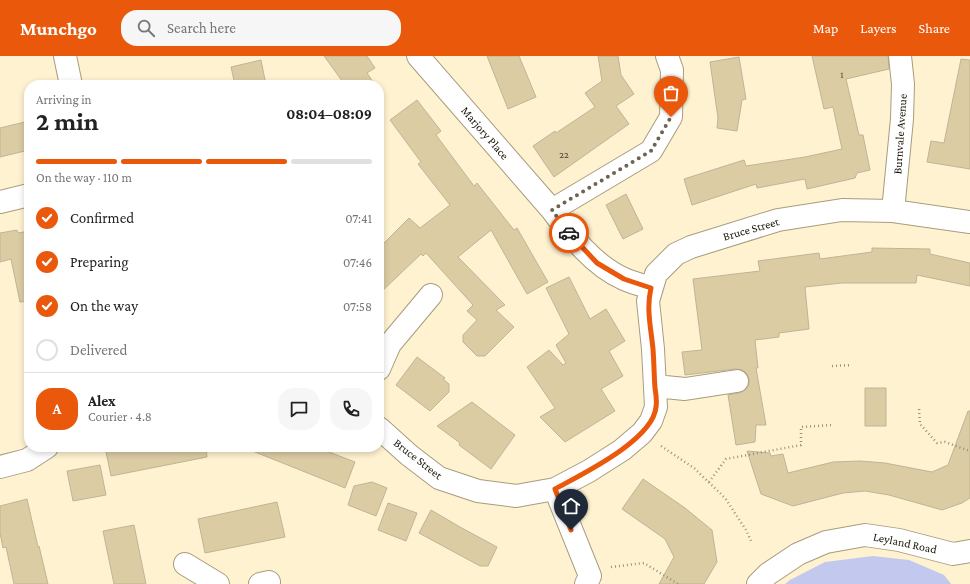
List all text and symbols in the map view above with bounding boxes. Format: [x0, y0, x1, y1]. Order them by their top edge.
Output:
search box [121, 10, 401, 46]
icon: search [135, 17, 157, 39]
text: Munchgo [20, 18, 97, 39]
text: Search here [167, 20, 236, 36]
text: Map [813, 20, 838, 36]
text: Layers [860, 20, 897, 36]
text: Share [919, 20, 950, 36]
house number: 1 [840, 69, 844, 80]
pin [654, 76, 688, 117]
icon: bag [660, 82, 682, 104]
text: Arriving in [36, 92, 92, 107]
street label: Burnvale Avenue [890, 93, 910, 175]
street label: Marjory Place [458, 104, 512, 162]
text: 08:04–08:09 [286, 106, 372, 122]
text: 2 min [36, 107, 99, 136]
house number: 22 [559, 149, 569, 160]
text: On the way · 110 m [36, 170, 132, 185]
icon: check [36, 207, 58, 229]
text: Confirmed [70, 210, 134, 226]
text: 07:41 [345, 211, 372, 226]
courier [549, 213, 589, 253]
street label: Bruce Street [721, 214, 782, 244]
icon: car [558, 222, 580, 244]
icon: check [36, 251, 58, 273]
text: Preparing [70, 254, 129, 270]
text: 07:46 [343, 255, 372, 270]
icon: check [36, 295, 58, 317]
text: On the way [70, 298, 138, 314]
text: 07:58 [343, 299, 372, 314]
text: Delivered [70, 342, 127, 358]
button: chat [278, 388, 320, 430]
button: phone [330, 388, 372, 430]
text: Alex [88, 393, 116, 409]
text: A [53, 401, 61, 417]
text: Courier · 4.8 [88, 409, 152, 424]
street label: Bruce Street [391, 436, 446, 483]
pin [554, 489, 588, 530]
icon: home [560, 495, 582, 517]
street label: Leyland Road [872, 529, 939, 557]

